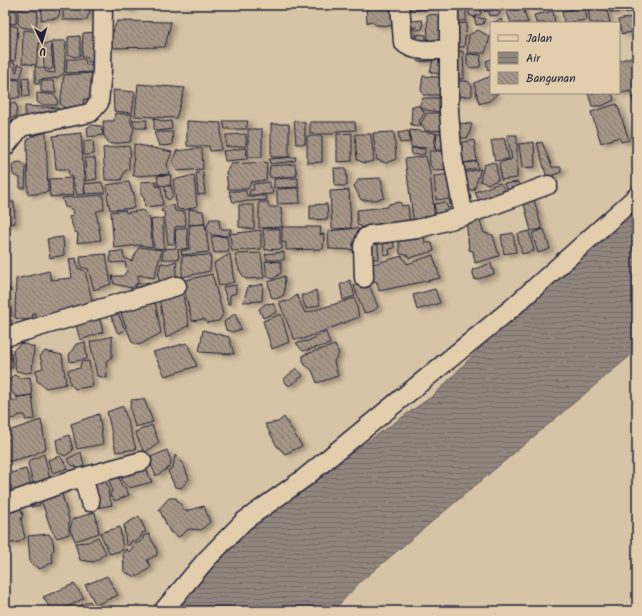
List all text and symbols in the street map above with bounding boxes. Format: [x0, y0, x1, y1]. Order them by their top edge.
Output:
north arrow [22, 22, 62, 62]
legend [490, 22, 620, 94]
text: Jalan [526, 29, 552, 48]
text: U [38, 42, 47, 60]
text: Air [526, 49, 541, 68]
text: Bangunan [526, 69, 576, 88]

